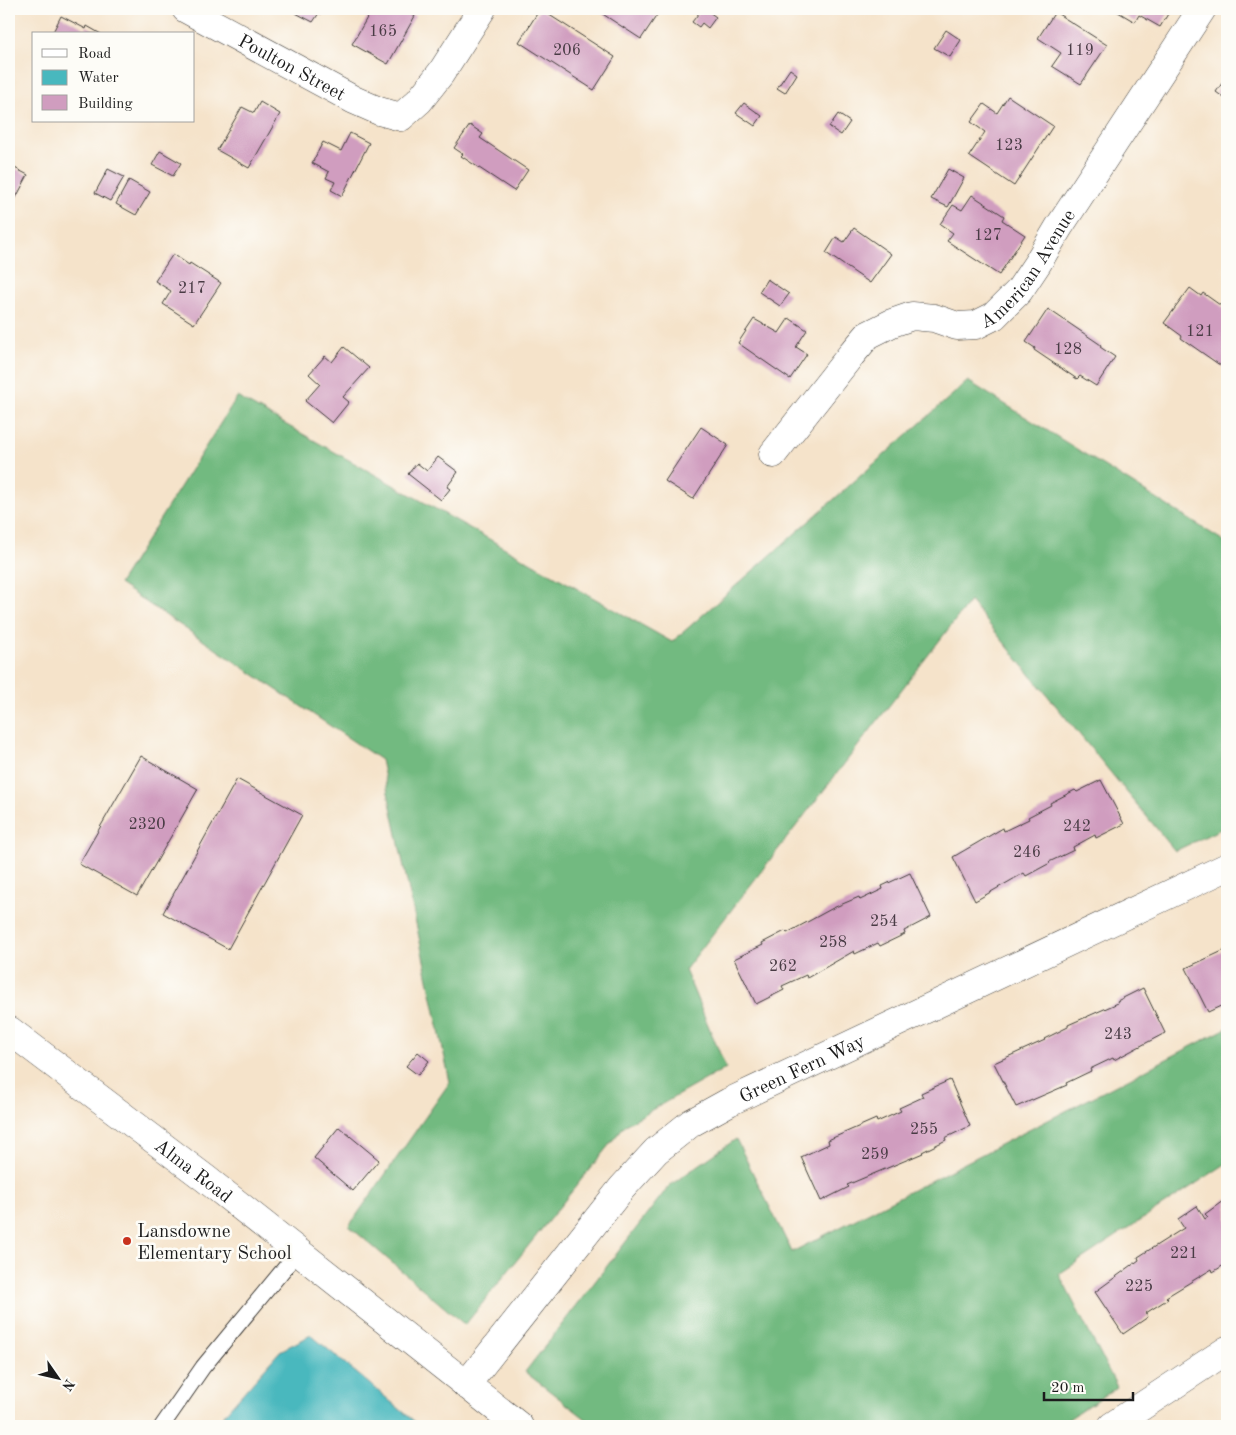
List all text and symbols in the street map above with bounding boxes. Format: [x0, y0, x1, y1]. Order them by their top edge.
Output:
house number: 165 [369, 24, 397, 40]
legend [32, 32, 195, 122]
street label: Poulton Street [234, 32, 348, 105]
house number: 206 [553, 43, 581, 59]
house number: 119 [1066, 43, 1094, 59]
text: Road [78, 47, 112, 62]
text: Water [78, 71, 119, 86]
text: Building [78, 97, 133, 112]
house number: 123 [995, 138, 1023, 154]
street label: American Avenue [978, 207, 1080, 333]
house number: 127 [974, 228, 1002, 244]
house number: 217 [178, 281, 206, 297]
house number: 121 [1186, 324, 1214, 340]
house number: 128 [1054, 342, 1082, 358]
house number: 2320 [128, 817, 166, 833]
house number: 242 [1063, 819, 1091, 835]
house number: 246 [1013, 845, 1041, 861]
house number: 254 [870, 914, 898, 930]
house number: 258 [819, 935, 847, 951]
house number: 262 [769, 959, 797, 975]
house number: 243 [1104, 1027, 1132, 1043]
street label: Green Fern Way [737, 1032, 868, 1108]
house number: 255 [910, 1122, 938, 1138]
street label: Alma Road [150, 1137, 235, 1208]
house number: 259 [861, 1147, 889, 1163]
place label: Lansdowne Elementary School [137, 1223, 292, 1264]
marker: Lansdowne Elementary School [121, 1235, 133, 1247]
house number: 221 [1170, 1246, 1198, 1262]
house number: 225 [1125, 1279, 1153, 1295]
north arrow [32, 1352, 82, 1402]
scale bar [1044, 1370, 1132, 1402]
text: N [59, 1376, 77, 1393]
text: 20 m [1051, 1381, 1085, 1396]

